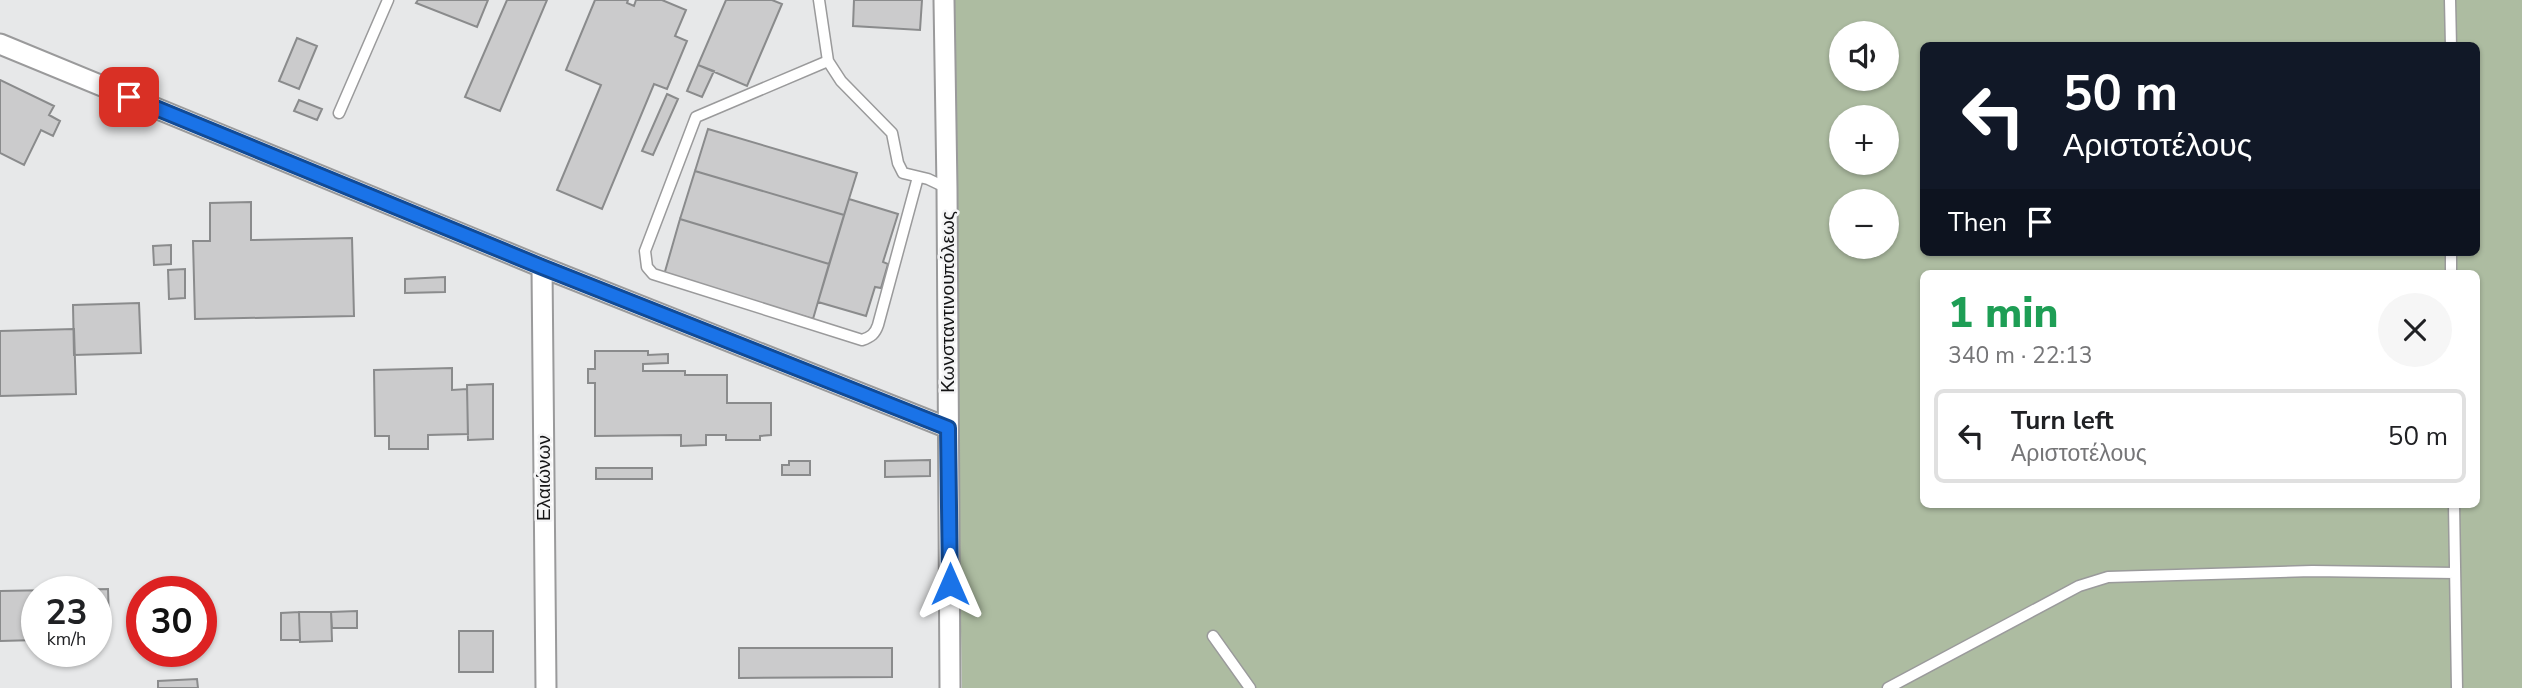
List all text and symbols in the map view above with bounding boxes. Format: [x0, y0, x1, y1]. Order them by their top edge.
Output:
map controls [1829, 21, 1899, 259]
button: sound [1829, 21, 1899, 91]
text: 50 m [2063, 60, 2178, 127]
pin [99, 67, 159, 127]
icon: left [1948, 70, 2039, 161]
icon: arrive [110, 78, 148, 116]
button: + [1829, 105, 1899, 175]
text: Αριστοτέλους [2063, 124, 2252, 167]
button: − [1829, 189, 1899, 259]
icon: arrive [2021, 203, 2059, 241]
text: Then [1948, 205, 2007, 240]
street label: Κωνσταντινουπόλεως [935, 211, 961, 393]
text: 1 min [1948, 285, 2058, 342]
button: close [2378, 293, 2452, 367]
text: 340 m · 22:13 [1948, 340, 2093, 371]
text: Turn left [2011, 403, 2114, 438]
icon: left [1952, 417, 1990, 455]
text: 50 m [2388, 419, 2448, 454]
street label: Ελαιώνων [531, 435, 557, 521]
text: Αριστοτέλους [2011, 438, 2147, 469]
position arrow [913, 547, 987, 621]
speed limit sign: 30 [126, 576, 217, 667]
text: 23 [45, 589, 88, 636]
text: km/h [47, 627, 86, 651]

